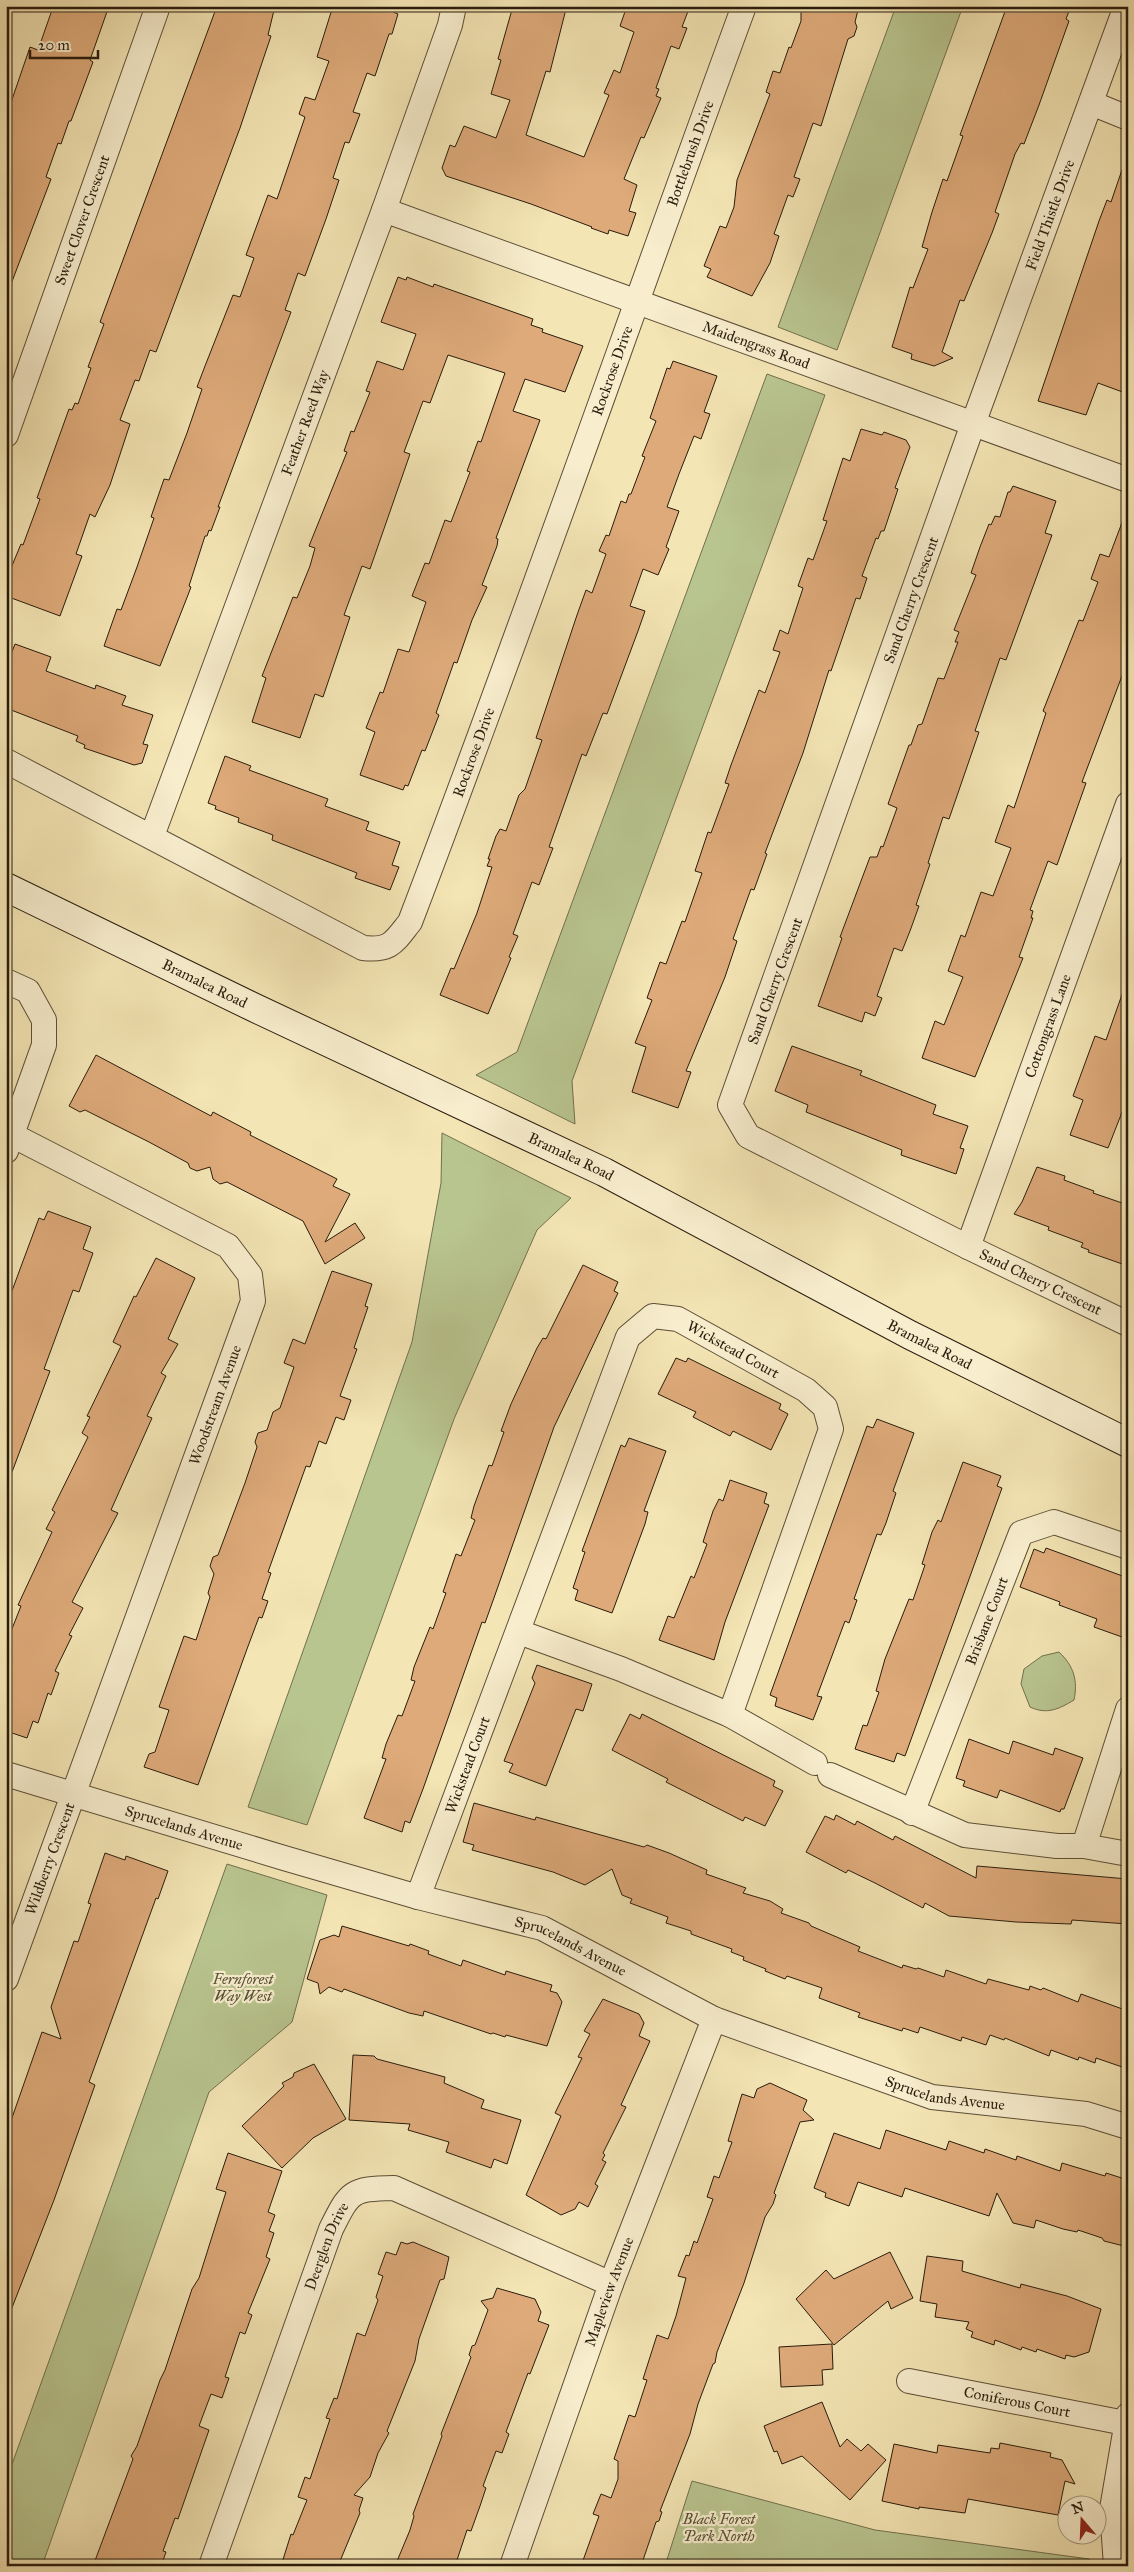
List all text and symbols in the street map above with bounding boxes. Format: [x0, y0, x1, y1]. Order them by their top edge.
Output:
scale bar [30, 28, 98, 60]
text: 20 m [38, 36, 70, 54]
street label: Bottlebrush Drive [663, 98, 718, 209]
street label: Sweet Clover Crescent [51, 152, 114, 288]
street label: Field Thistle Drive [1022, 157, 1078, 273]
street label: Maidengrass Road [700, 317, 813, 373]
street label: Rockrose Drive [588, 323, 637, 418]
street label: Feather Reed Way [277, 366, 333, 478]
street label: Sand Cherry Crescent [880, 534, 943, 666]
street label: Rockrose Drive [449, 705, 498, 800]
street label: Sand Cherry Crescent [744, 915, 807, 1047]
street label: Bramalea Road [159, 955, 251, 1012]
street label: Cottongrass Lane [1021, 971, 1075, 1080]
street label: Bramalea Road [525, 1129, 617, 1185]
street label: Sand Cherry Crescent [976, 1245, 1105, 1319]
street label: Bramalea Road [884, 1316, 975, 1374]
street label: Wickstead Court [684, 1317, 783, 1383]
street label: Woodstream Avenue [185, 1342, 245, 1467]
street label: Brisbane Court [961, 1574, 1012, 1668]
street label: Wickstead Court [441, 1713, 494, 1816]
street label: Wildberry Crescent [21, 1799, 79, 1917]
street label: Sprucelands Avenue [123, 1802, 245, 1854]
street label: Sprucelands Avenue [513, 1913, 630, 1980]
park label: Fernforest Way West [212, 1970, 275, 2005]
street label: Sprucelands Avenue [883, 2072, 1006, 2114]
street label: Deerglen Drive [301, 2199, 352, 2293]
street label: Mapleview Avenue [581, 2234, 637, 2349]
street label: Coniferous Court [962, 2383, 1072, 2421]
north arrow [1056, 2494, 1106, 2544]
text: N [1070, 2498, 1086, 2518]
park label: Black Forest Park North [682, 2510, 757, 2545]

